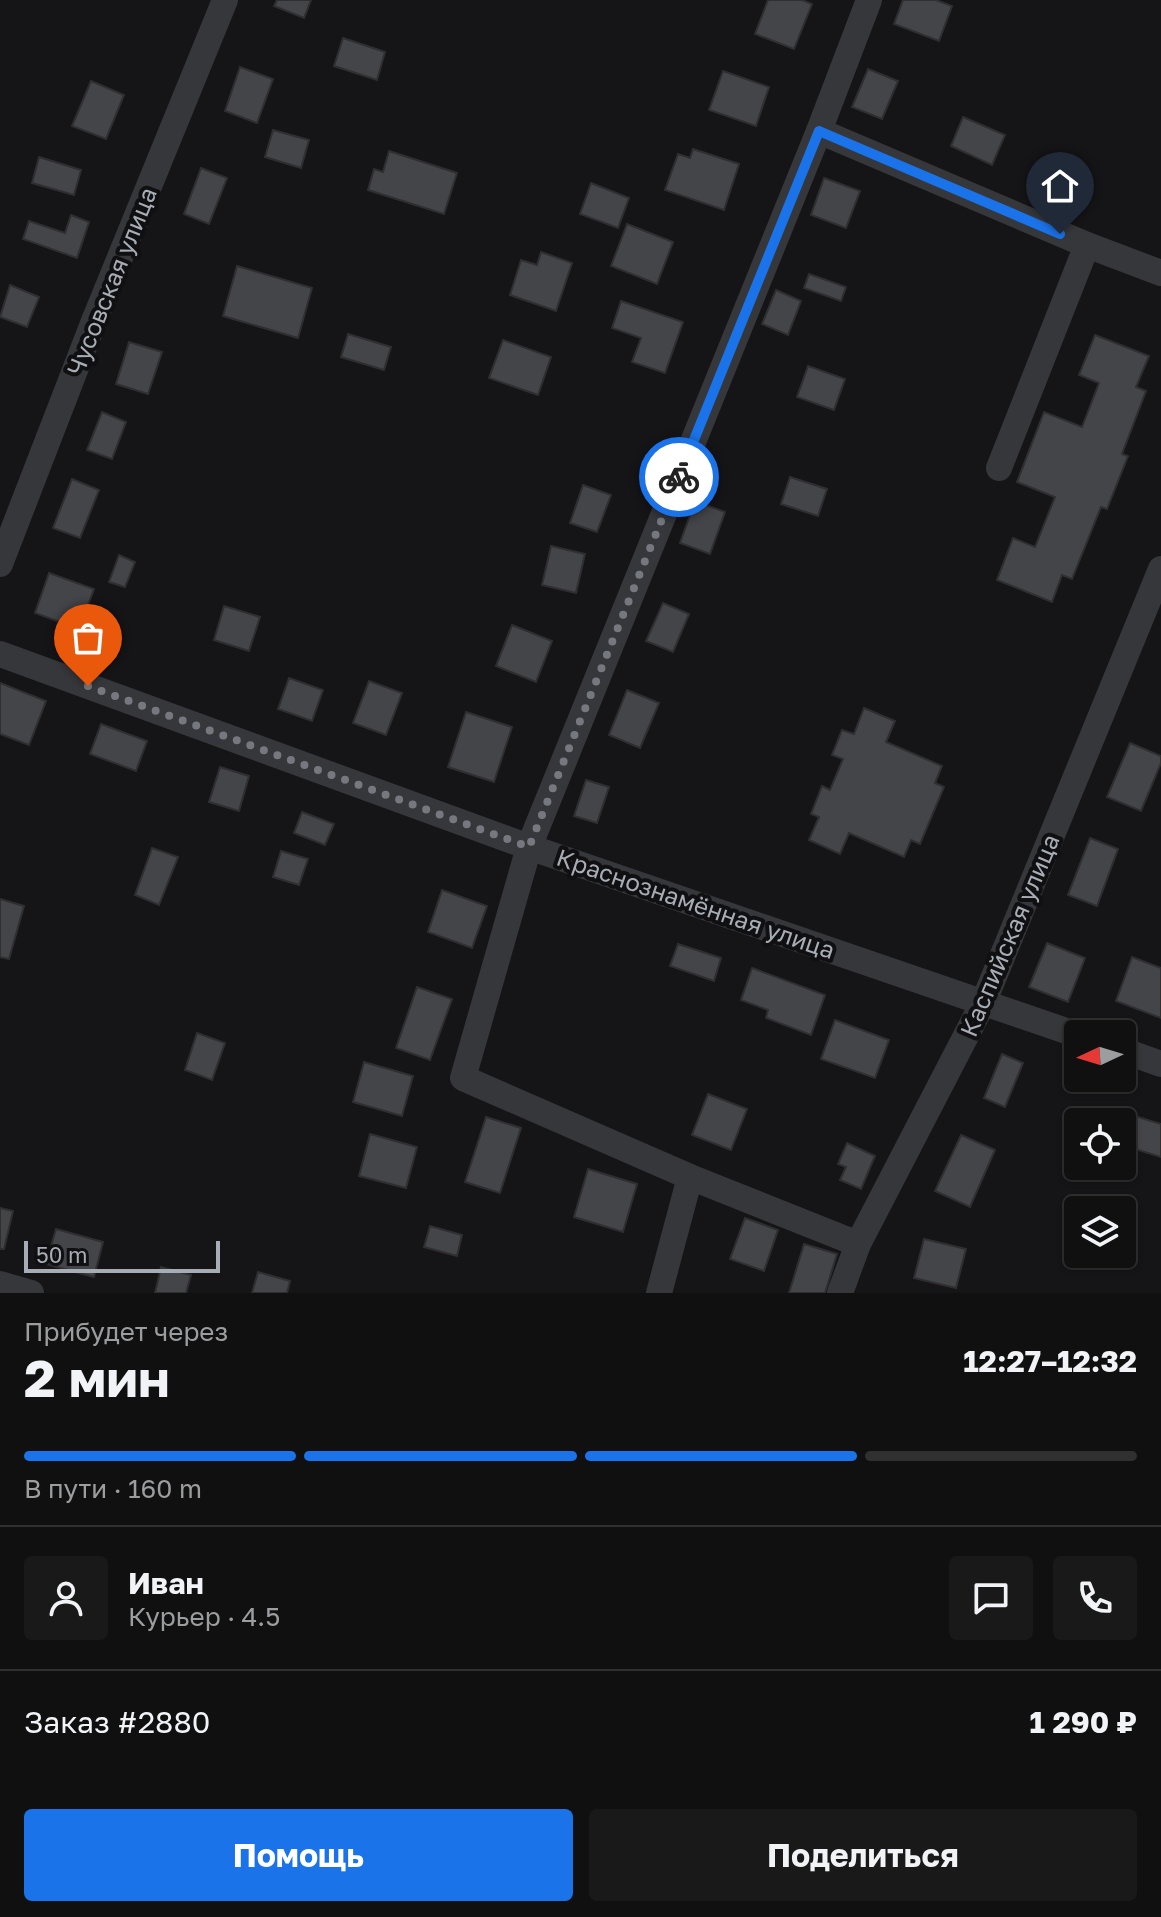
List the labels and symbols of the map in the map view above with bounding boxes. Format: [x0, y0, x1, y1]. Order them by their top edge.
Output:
pin [1026, 152, 1094, 234]
street label: Чусовская улица [60, 183, 162, 379]
courier [639, 437, 719, 517]
pin [54, 604, 122, 686]
street label: Каспийская улица [953, 829, 1065, 1041]
street label: Краснознамённая улица [553, 842, 839, 964]
north arrow [1064, 1020, 1136, 1092]
scale bar [24, 1237, 220, 1273]

